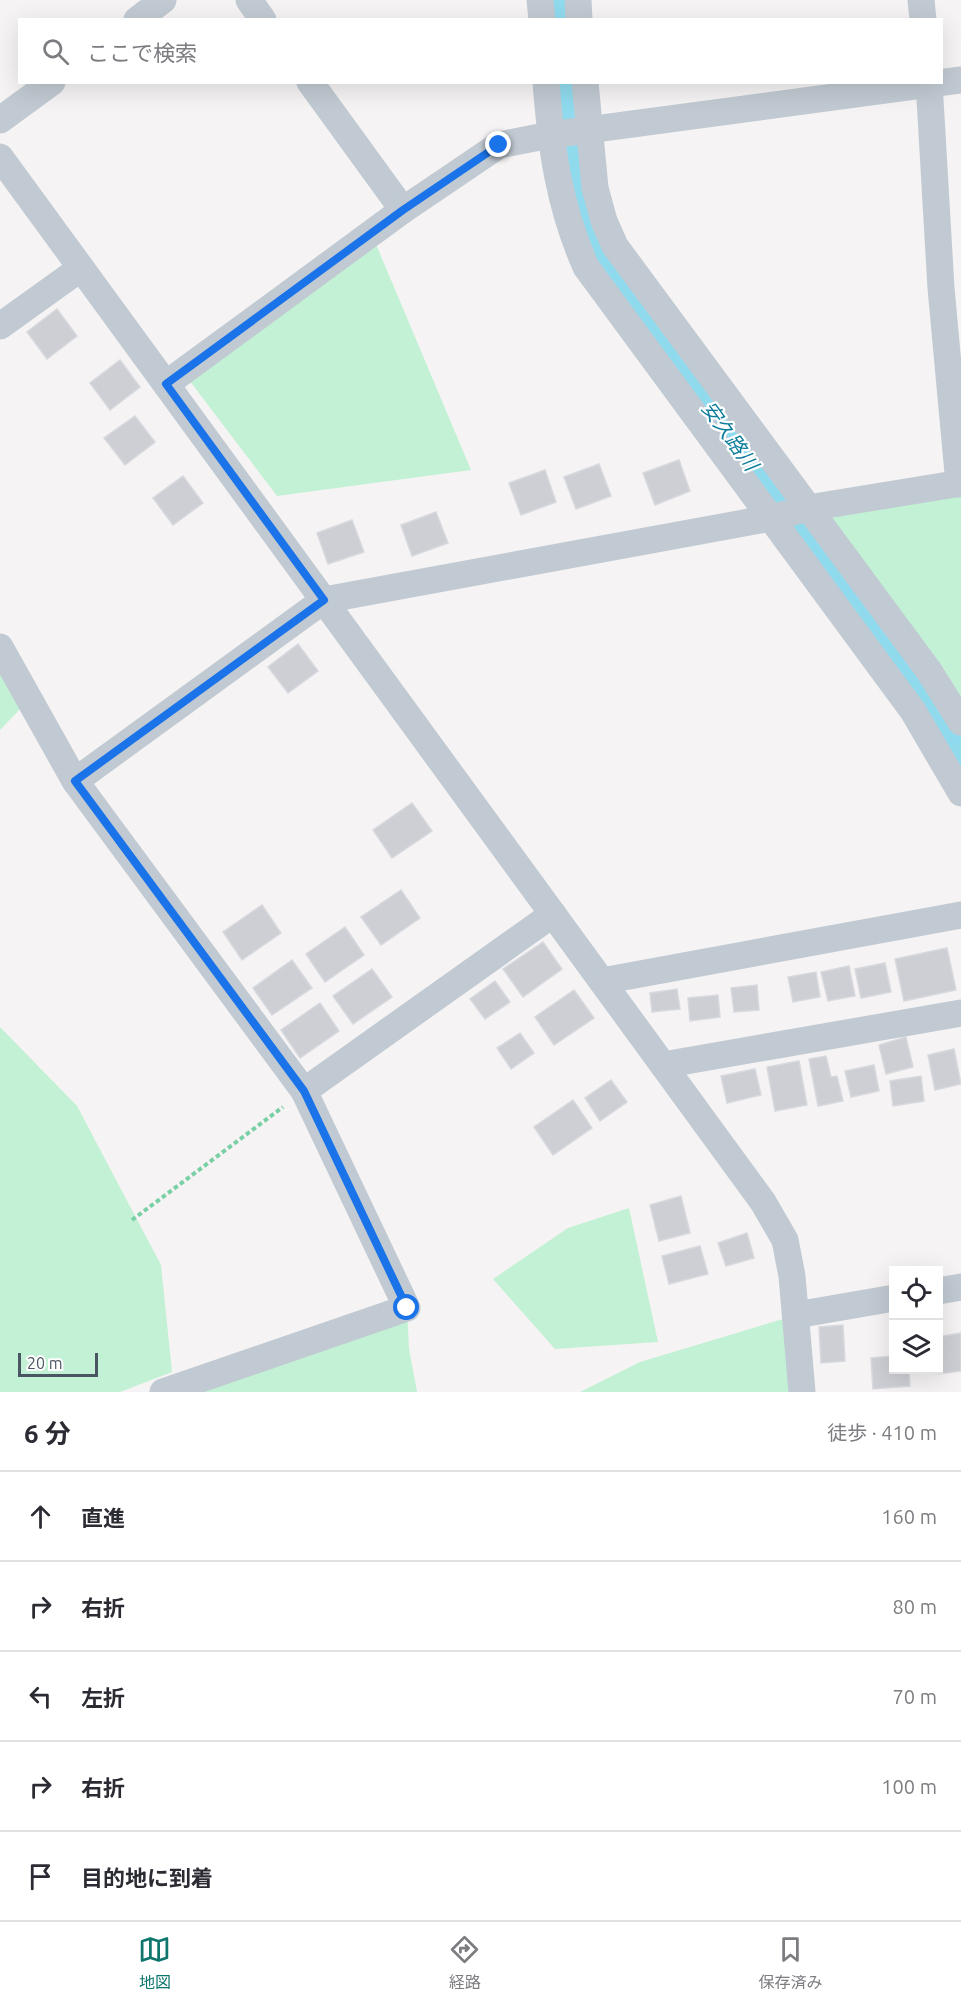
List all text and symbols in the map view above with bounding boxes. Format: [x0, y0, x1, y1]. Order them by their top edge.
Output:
search box [18, 18, 943, 84]
icon: search [39, 35, 72, 68]
text: ここで検索 [87, 40, 197, 65]
route end [485, 131, 511, 157]
water label: 安久路川 [698, 397, 764, 476]
map controls [889, 1266, 943, 1374]
button: locate [889, 1266, 943, 1320]
route start [393, 1294, 419, 1320]
button: layers [889, 1320, 943, 1374]
scale bar [18, 1350, 98, 1378]
text: 20 m [27, 1354, 63, 1372]
text: 6 分 [24, 1419, 71, 1448]
text: 徒歩 · 410 m [827, 1421, 937, 1444]
icon: ahead [24, 1500, 57, 1533]
text: 直進 [81, 1505, 125, 1530]
text: 160 m [881, 1505, 937, 1528]
icon: right [24, 1590, 57, 1623]
text: 右折 [81, 1595, 125, 1620]
text: 80 m [893, 1595, 937, 1618]
icon: left [24, 1680, 57, 1713]
text: 左折 [81, 1685, 125, 1710]
text: 70 m [893, 1685, 937, 1708]
icon: right [24, 1770, 57, 1803]
text: 右折 [81, 1775, 125, 1800]
text: 100 m [881, 1775, 937, 1798]
icon: arrive [24, 1860, 57, 1893]
text: 目的地に到着 [81, 1865, 213, 1890]
tab: 地図 [138, 1933, 171, 1993]
tab: 経路 [448, 1933, 481, 1993]
tab: 保存済み [758, 1933, 822, 1993]

